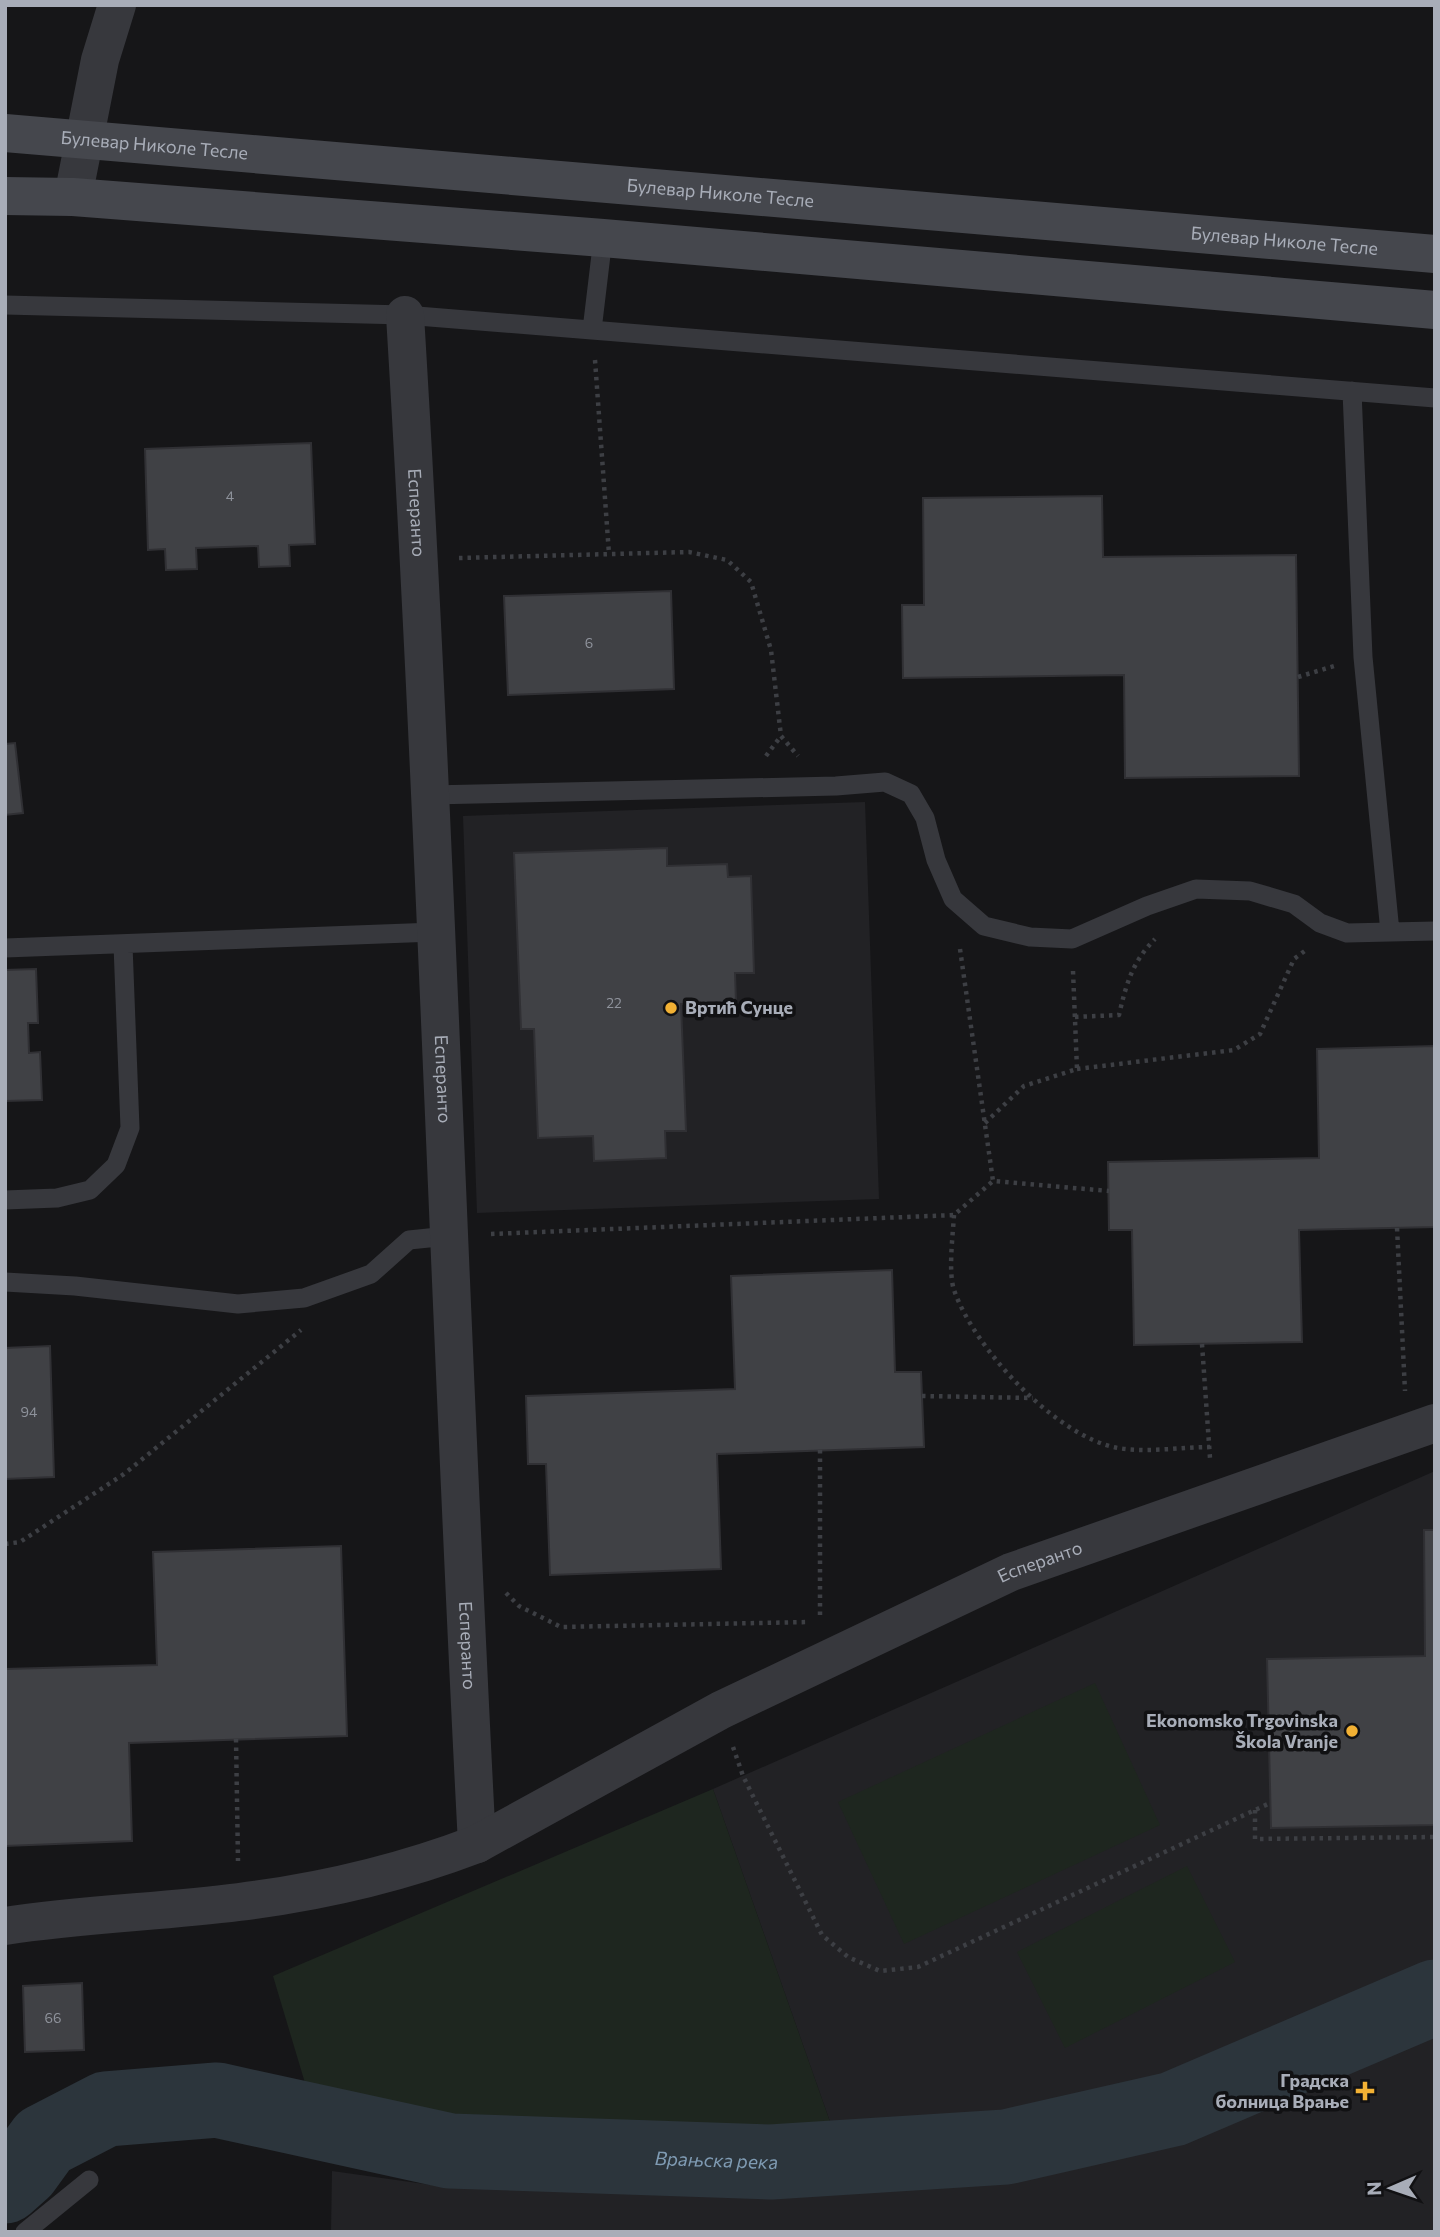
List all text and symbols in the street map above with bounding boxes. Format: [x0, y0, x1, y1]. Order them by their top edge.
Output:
street label: Булевар Николе Тесле [60, 126, 249, 164]
street label: Булевар Николе Тесле [626, 174, 815, 211]
street label: Булевар Николе Тесле [1190, 221, 1379, 259]
street label: Есперанто [404, 468, 431, 557]
house number: 4 [226, 487, 235, 504]
house number: 6 [585, 634, 593, 651]
house number: 22 [606, 994, 622, 1011]
place label: Вртић Сунце [685, 996, 793, 1018]
marker: Вртић Сунце [663, 1000, 679, 1016]
street label: Есперанто [431, 1034, 456, 1124]
house number: 94 [21, 1403, 38, 1420]
street label: Есперанто [994, 1536, 1085, 1587]
street label: Есперанто [455, 1601, 481, 1690]
place label: Ekonomsko Trgovinska Škola Vranje [1146, 1709, 1338, 1752]
marker: Ekonomsko Trgovinska Škola Vranje [1344, 1723, 1360, 1739]
house number: 66 [45, 2009, 62, 2026]
place label: Градска болница Врање [1215, 2069, 1349, 2112]
marker: Градска болница Врање [1355, 2081, 1375, 2101]
water label: Врањска река [654, 2146, 779, 2173]
north arrow [1356, 2153, 1426, 2223]
text: N [1362, 2181, 1385, 2196]

